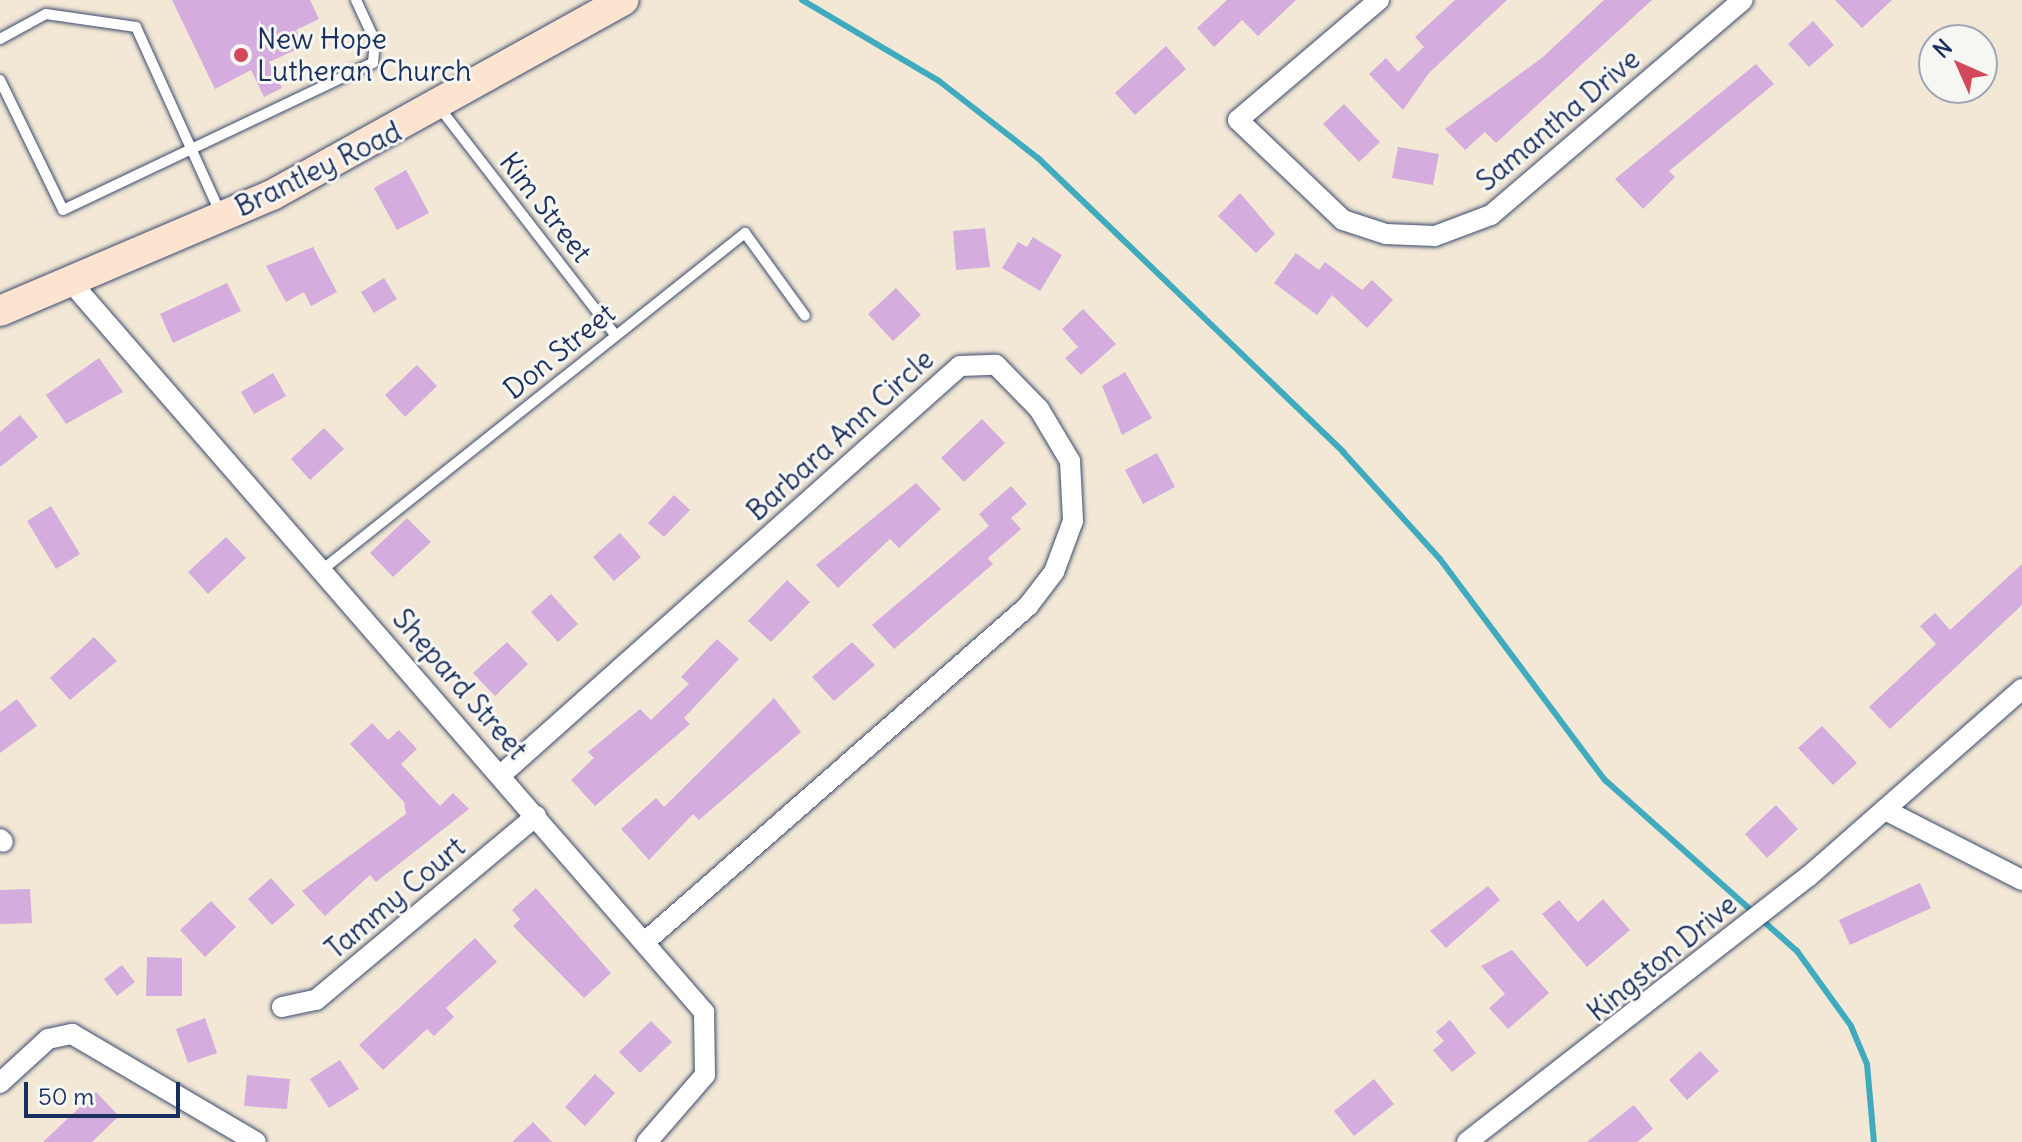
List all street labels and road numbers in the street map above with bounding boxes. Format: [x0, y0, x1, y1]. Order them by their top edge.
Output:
street label: Samantha Drive [1470, 42, 1646, 198]
street label: Brantley Road [230, 114, 406, 224]
street label: Kim Street [493, 146, 599, 268]
street label: Don Street [497, 296, 621, 406]
street label: Barbara Ann Circle [740, 342, 940, 528]
street label: Shepard Street [386, 602, 534, 766]
street label: Tammy Court [319, 830, 471, 966]
street label: Kingston Drive [1581, 888, 1743, 1028]

